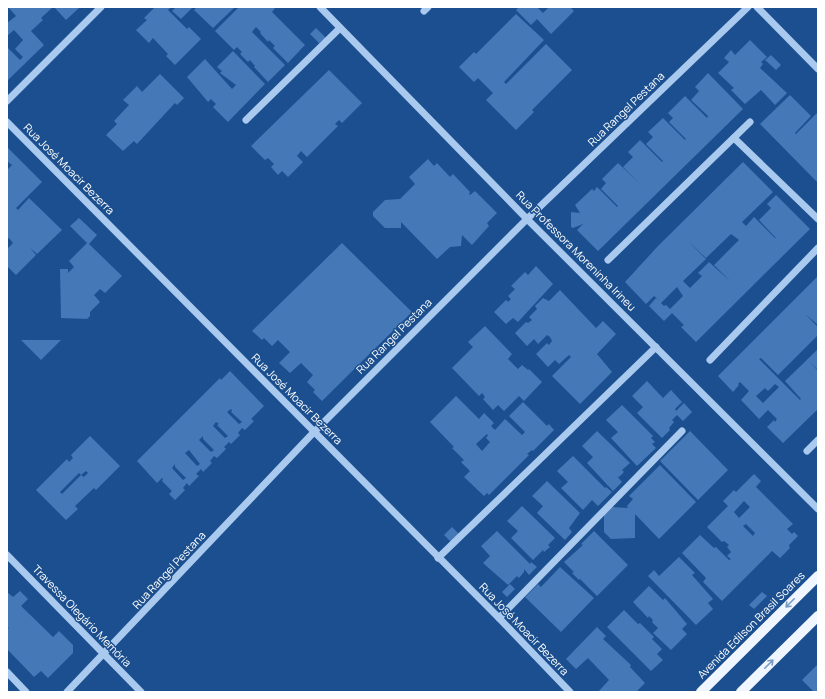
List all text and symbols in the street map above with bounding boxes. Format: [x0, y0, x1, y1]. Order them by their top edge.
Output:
street label: Rua Rangel Pestana [584, 68, 667, 149]
street label: Rua José Moacir Bezerra [21, 120, 118, 217]
street label: Rua Professora Moreninha Irineu [513, 187, 640, 314]
street label: Rua Rangel Pestana [353, 295, 435, 377]
street label: Rua José Moacir Bezerra [249, 350, 346, 447]
street label: Rua Rangel Pestana [129, 528, 209, 612]
street label: Travessa Olegário Memória [30, 561, 135, 670]
street label: Avenida Edilson Brasil Soares [694, 567, 808, 682]
street label: Rua José Moacir Bezerra [476, 579, 573, 678]
one-way arrow [785, 598, 795, 608]
one-way arrow [764, 660, 774, 669]

